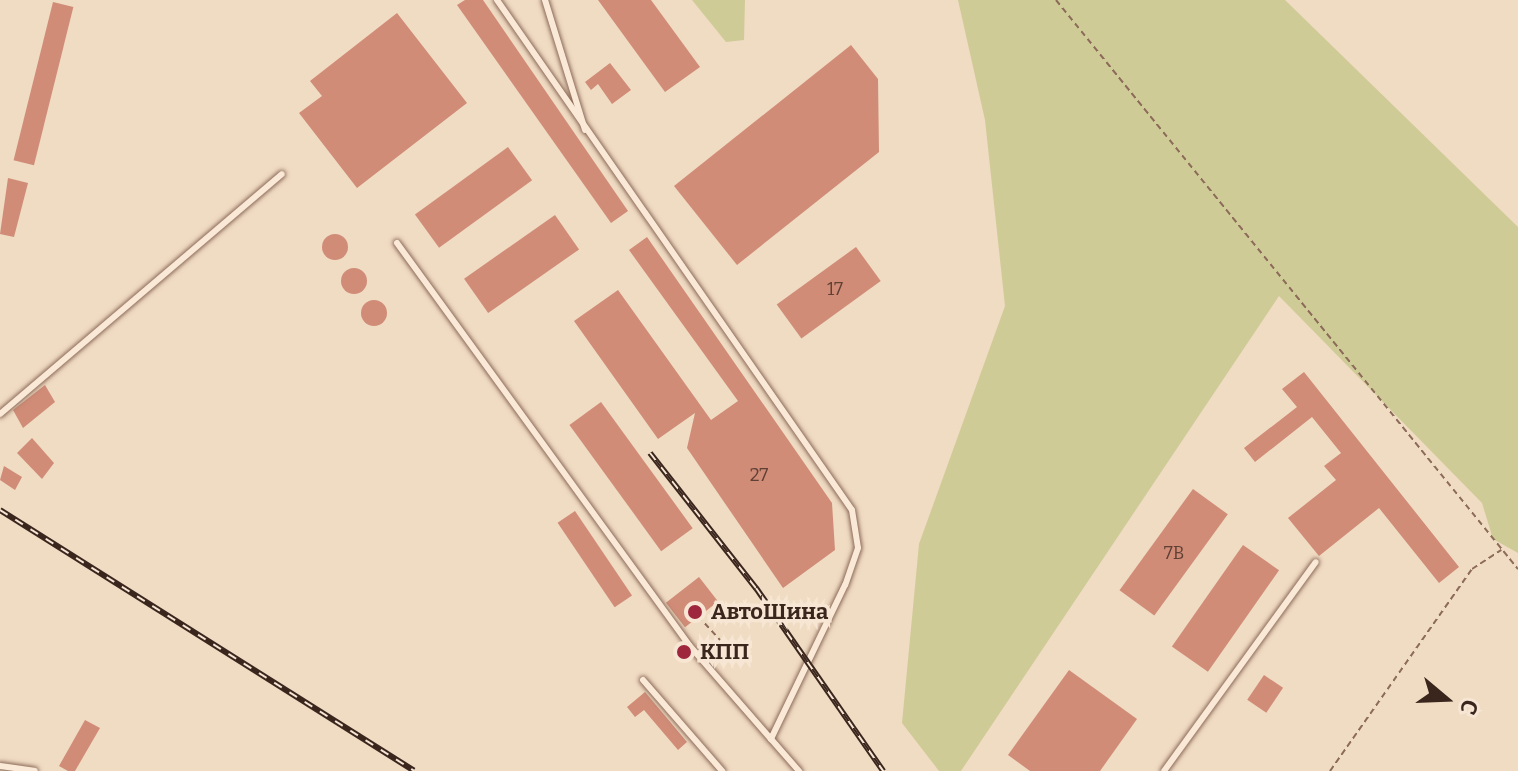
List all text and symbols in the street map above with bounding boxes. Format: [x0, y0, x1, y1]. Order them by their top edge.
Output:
house number: 17 [827, 278, 843, 300]
house number: 27 [750, 464, 768, 486]
house number: 7В [1164, 542, 1184, 564]
place label: АвтоШина [711, 599, 828, 625]
marker: АвтоШина [686, 603, 704, 621]
place label: КПП [700, 639, 749, 665]
marker: КПП [675, 643, 693, 661]
north arrow [1406, 659, 1486, 739]
text: С [1454, 696, 1484, 718]

